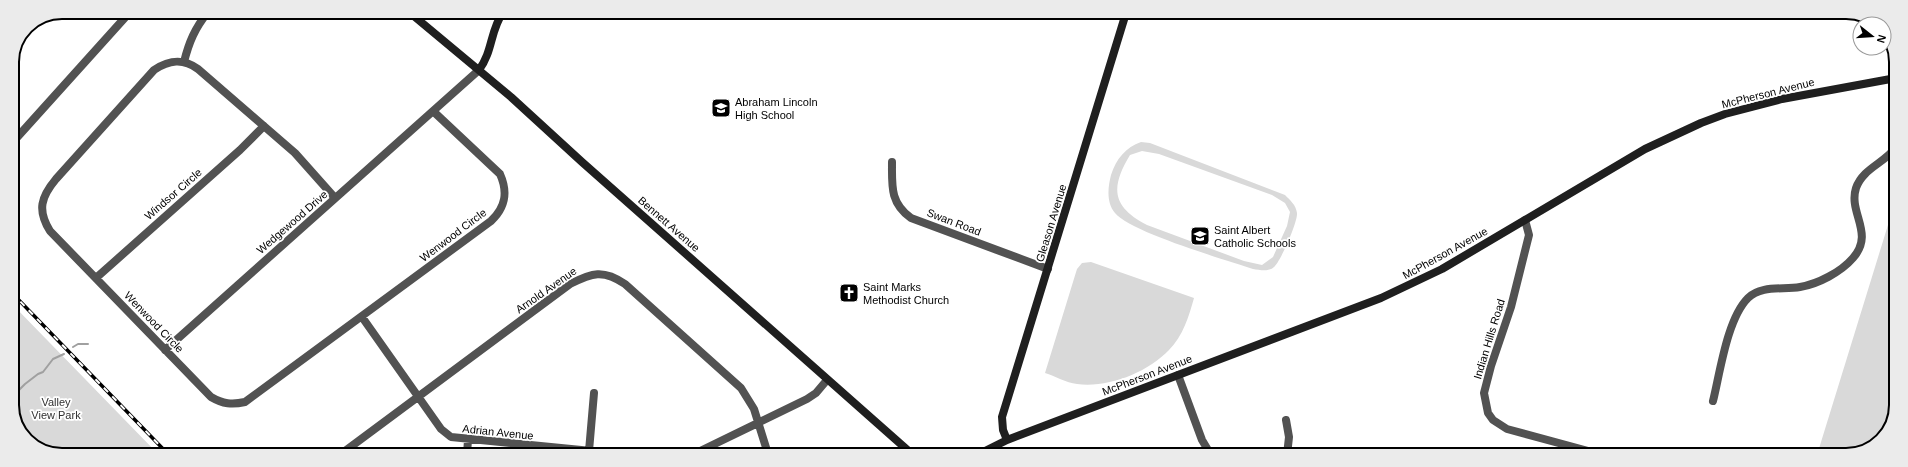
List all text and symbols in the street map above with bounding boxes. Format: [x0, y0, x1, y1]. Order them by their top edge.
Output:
north arrow [1852, 16, 1892, 56]
text: N [1875, 33, 1888, 45]
street label: McPherson Avenue [1720, 76, 1816, 110]
place label: Abraham Lincoln High School [735, 96, 818, 121]
school or university icon: Abraham Lincoln High School [710, 97, 732, 119]
street label: Windsor Circle [142, 166, 204, 222]
street label: Gleason Avenue [1033, 183, 1069, 263]
street label: Wedgewood Drive [254, 188, 330, 256]
street label: Bennett Avenue [636, 194, 702, 254]
street label: Wenwood Circle [417, 206, 489, 264]
street label: Swan Road [925, 206, 983, 238]
place label: Saint Albert Catholic Schools [1214, 224, 1296, 249]
school or university icon: Saint Albert Catholic Schools [1189, 225, 1211, 247]
street label: McPherson Avenue [1400, 225, 1490, 281]
street label: Arnold Avenue [513, 265, 579, 315]
place label: Saint Marks Methodist Church [863, 281, 949, 306]
church icon: Saint Marks Methodist Church [838, 282, 860, 304]
street label: Wenwood Circle [122, 289, 186, 355]
street label: Indian Hills Road [1471, 297, 1507, 381]
street label: McPherson Avenue [1100, 352, 1194, 398]
park label: Valley View Park [31, 396, 81, 421]
street label: Adrian Avenue [462, 422, 534, 442]

